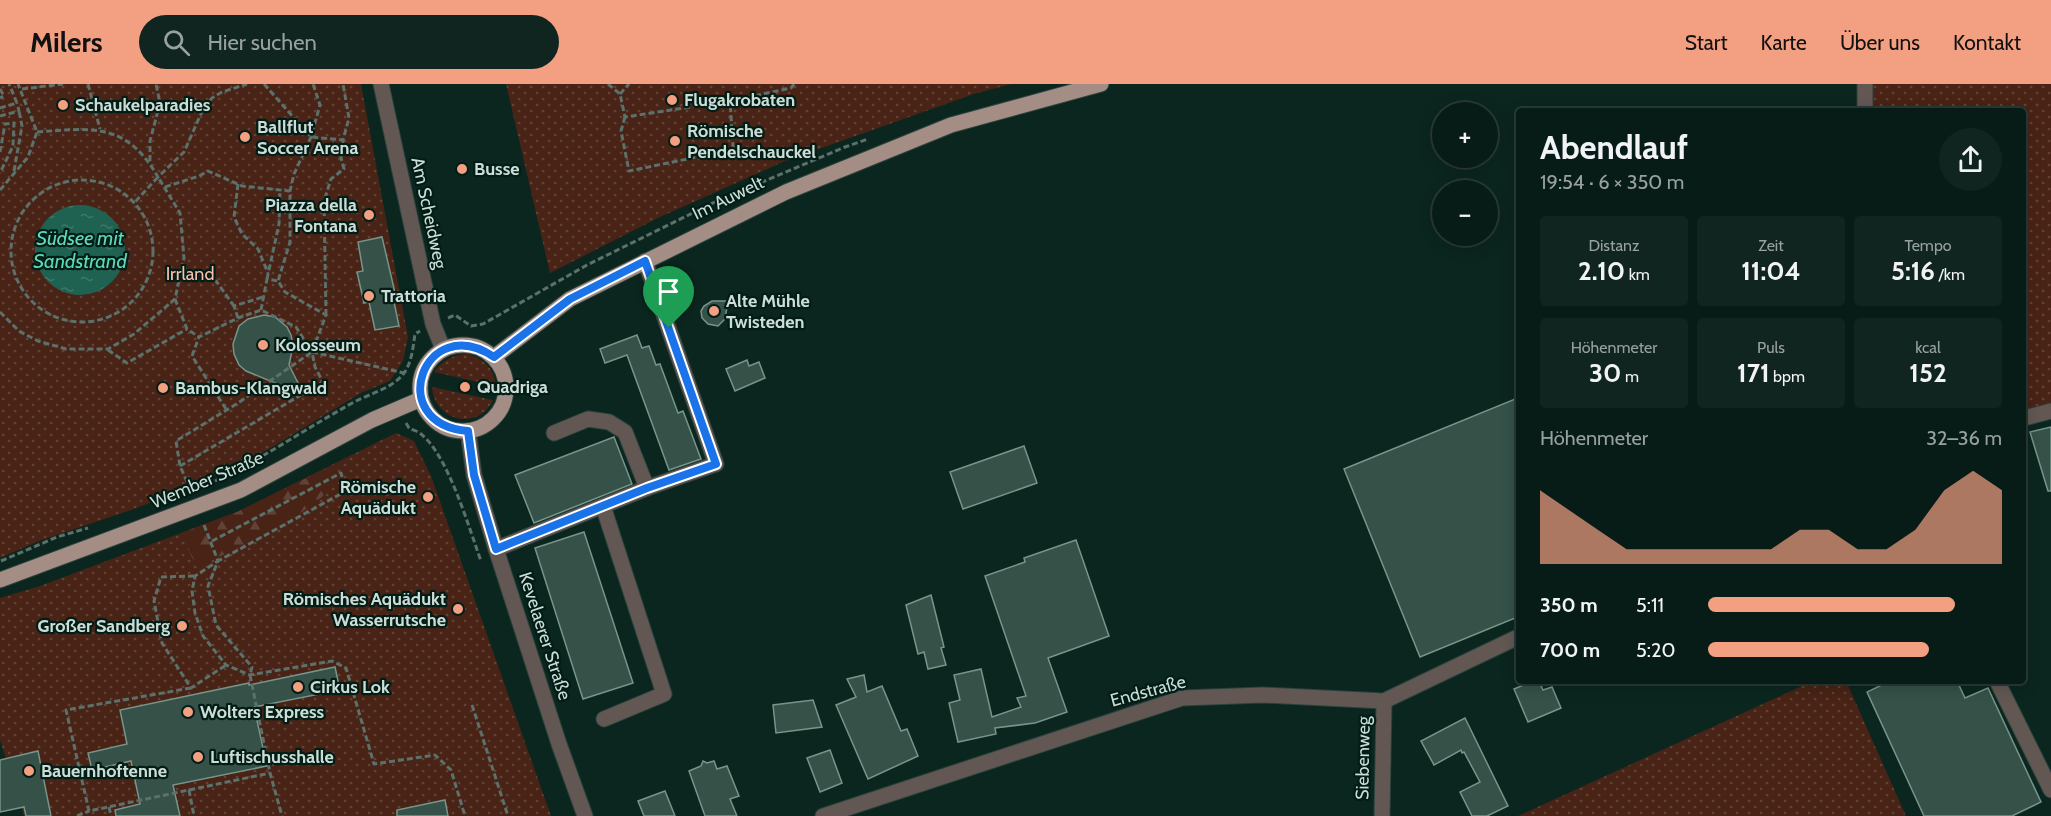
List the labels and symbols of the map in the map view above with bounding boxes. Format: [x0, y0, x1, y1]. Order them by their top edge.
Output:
place label: Flugakrobaten [684, 89, 795, 111]
marker: Flugakrobaten [665, 93, 679, 107]
place label: Schaukelparadies [75, 94, 211, 116]
marker: Schaukelparadies [56, 98, 70, 112]
place label: Ballflut Soccer Arena [257, 116, 358, 159]
place label: Römische Pendelschauckel [687, 120, 816, 163]
marker: Ballflut Soccer Arena [238, 130, 252, 144]
marker: Römische Pendelschauckel [668, 134, 682, 148]
street label: Am Scheidweg [406, 155, 452, 272]
place label: Busse [474, 158, 520, 180]
marker: Busse [455, 162, 469, 176]
street label: Im Auwelt [689, 171, 767, 225]
place label: Piazza della Fontana [265, 194, 357, 237]
marker: Piazza della Fontana [362, 208, 376, 222]
water label: Südsee mit Sandstrand [33, 226, 127, 273]
park label: Irrland [166, 263, 214, 285]
pin [643, 266, 694, 328]
place label: Trattoria [381, 285, 446, 307]
marker: Trattoria [362, 289, 376, 303]
place label: Alte Mühle Twisteden [726, 290, 810, 333]
marker: Alte Mühle Twisteden [707, 304, 721, 318]
place label: Kolosseum [275, 334, 361, 356]
marker: Kolosseum [256, 338, 270, 352]
place label: Quadriga [477, 376, 548, 398]
place label: Bambus-Klangwald [175, 377, 327, 399]
marker: Quadriga [458, 380, 472, 394]
marker: Bambus-Klangwald [156, 381, 170, 395]
street label: Wember Straße [147, 446, 267, 514]
place label: Römische Aquädukt [340, 476, 416, 519]
marker: Römische Aquädukt [421, 490, 435, 504]
street label: Kevelaerer Straße [514, 569, 576, 703]
place label: Römisches Aquädukt Wasserrutsche [283, 588, 446, 631]
marker: Römisches Aquädukt Wasserrutsche [451, 602, 465, 616]
place label: Großer Sandberg [38, 615, 170, 637]
marker: Großer Sandberg [175, 619, 189, 633]
street label: Endstraße [1108, 670, 1188, 712]
place label: Cirkus Lok [310, 676, 390, 698]
marker: Cirkus Lok [291, 680, 305, 694]
place label: Wolters Express [200, 701, 325, 723]
marker: Wolters Express [181, 705, 195, 719]
street label: Siebenweg [1351, 715, 1375, 800]
place label: Luftischusshalle [210, 746, 334, 768]
marker: Luftischusshalle [191, 750, 205, 764]
place label: Bauernhoftenne [41, 760, 167, 782]
marker: Bauernhoftenne [22, 764, 36, 778]

